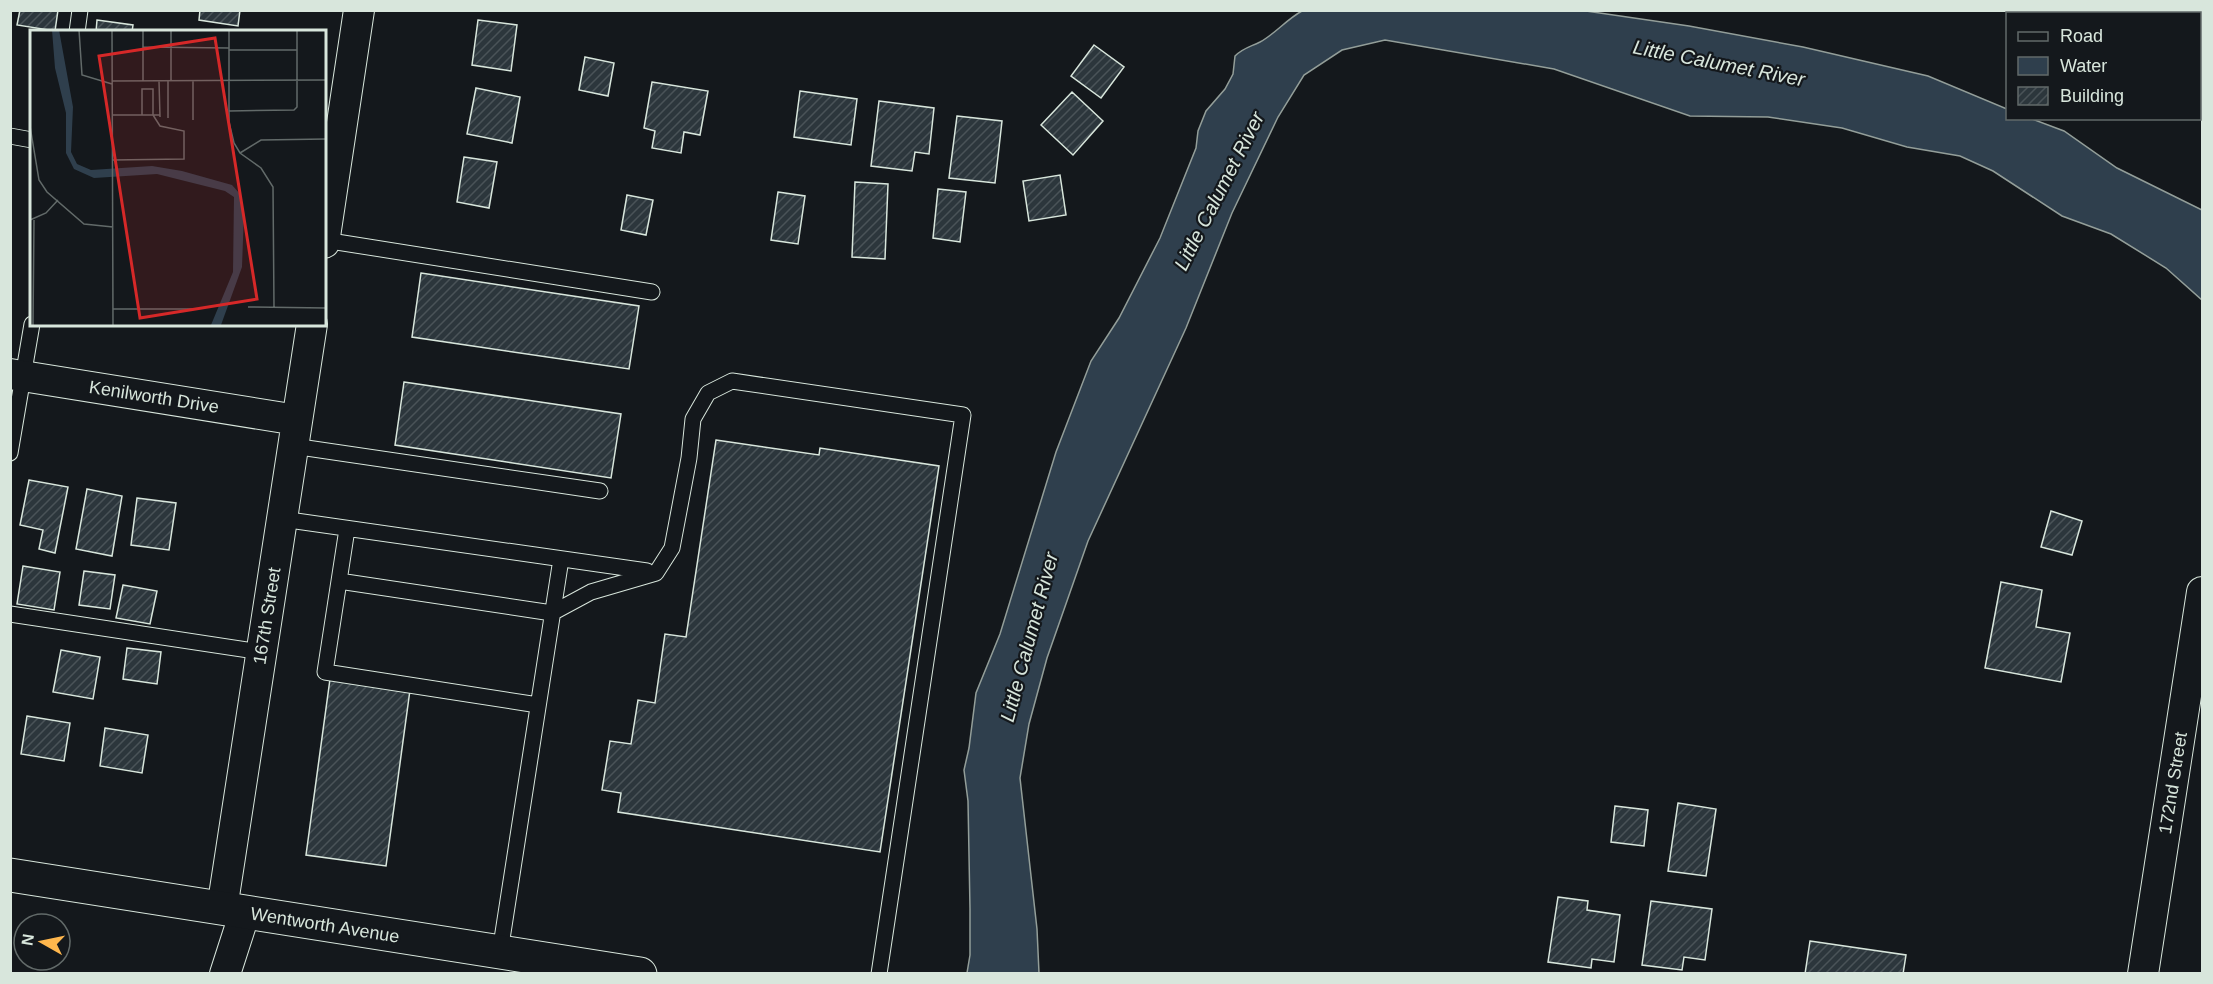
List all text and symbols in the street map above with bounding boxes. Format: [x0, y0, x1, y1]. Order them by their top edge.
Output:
legend [2006, 12, 2201, 120]
text: Road [2060, 26, 2103, 46]
inset map [30, 30, 326, 326]
water label: Little Calumet River [1631, 36, 1808, 91]
text: Water [2060, 56, 2107, 76]
text: Building [2060, 86, 2124, 106]
water label: Little Calumet River [1170, 107, 1269, 274]
street label: Kenilworth Drive [88, 377, 220, 417]
water label: Little Calumet River [996, 549, 1063, 724]
street label: 167th Street [249, 566, 285, 666]
street label: 172nd Street [2155, 731, 2191, 835]
street label: Wentworth Avenue [249, 903, 401, 947]
north arrow [12, 912, 72, 972]
text: N [18, 933, 37, 947]

